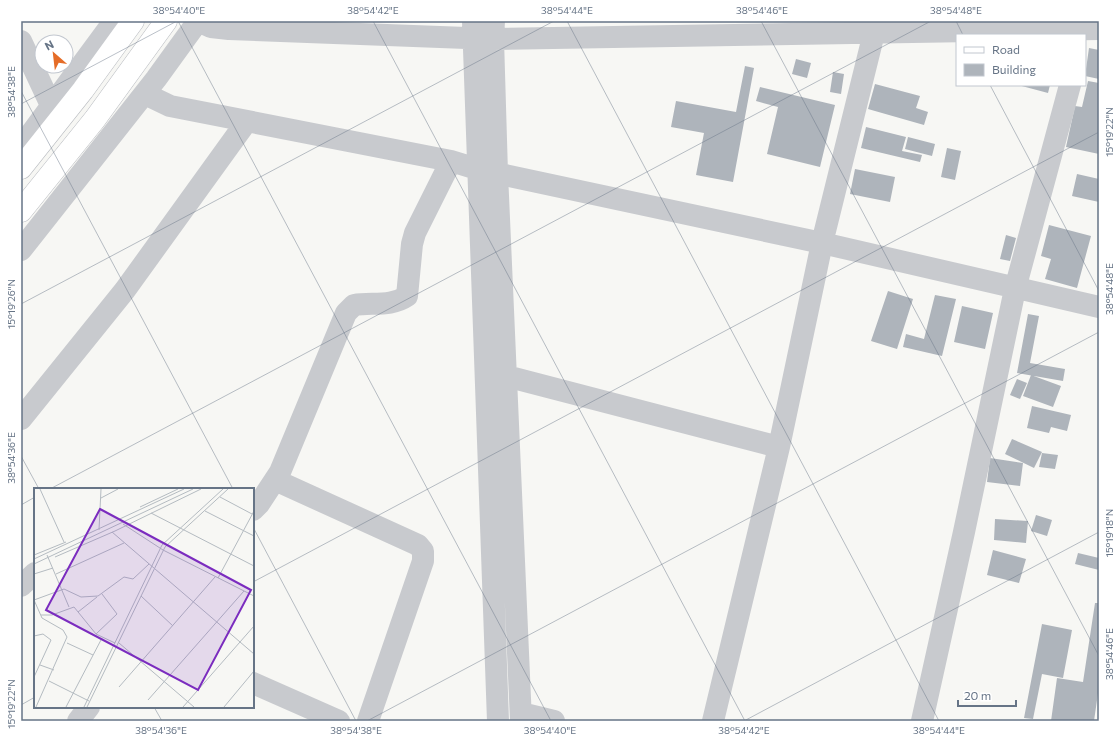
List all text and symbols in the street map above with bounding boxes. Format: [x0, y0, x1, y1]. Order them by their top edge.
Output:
text: 38°54'40"E [153, 4, 205, 16]
text: 38°54'42"E [347, 4, 399, 16]
text: 38°54'44"E [541, 4, 593, 16]
text: 38°54'46"E [736, 4, 788, 16]
text: 38°54'48"E [930, 4, 982, 16]
north arrow [34, 34, 74, 74]
legend [956, 34, 1086, 86]
text: N [42, 37, 56, 52]
text: Road [992, 42, 1020, 56]
text: Building [992, 62, 1036, 76]
text: 38°54'38"E [5, 66, 17, 118]
text: 15°19'22"N [1103, 107, 1115, 157]
text: 38°54'48"E [1103, 263, 1115, 315]
text: 15°19'26"N [5, 279, 17, 329]
text: 38°54'36"E [5, 432, 17, 484]
inset map [34, 488, 254, 708]
text: 15°19'18"N [1103, 509, 1115, 557]
text: 38°54'46"E [1103, 628, 1115, 680]
text: 15°19'22"N [5, 679, 17, 729]
scale bar [958, 682, 1016, 708]
text: 20 m [964, 688, 991, 702]
text: 38°54'36"E [135, 724, 187, 736]
text: 38°54'38"E [330, 724, 382, 736]
text: 38°54'40"E [524, 724, 576, 736]
text: 38°54'42"E [718, 724, 770, 736]
text: 38°54'44"E [913, 724, 965, 736]

